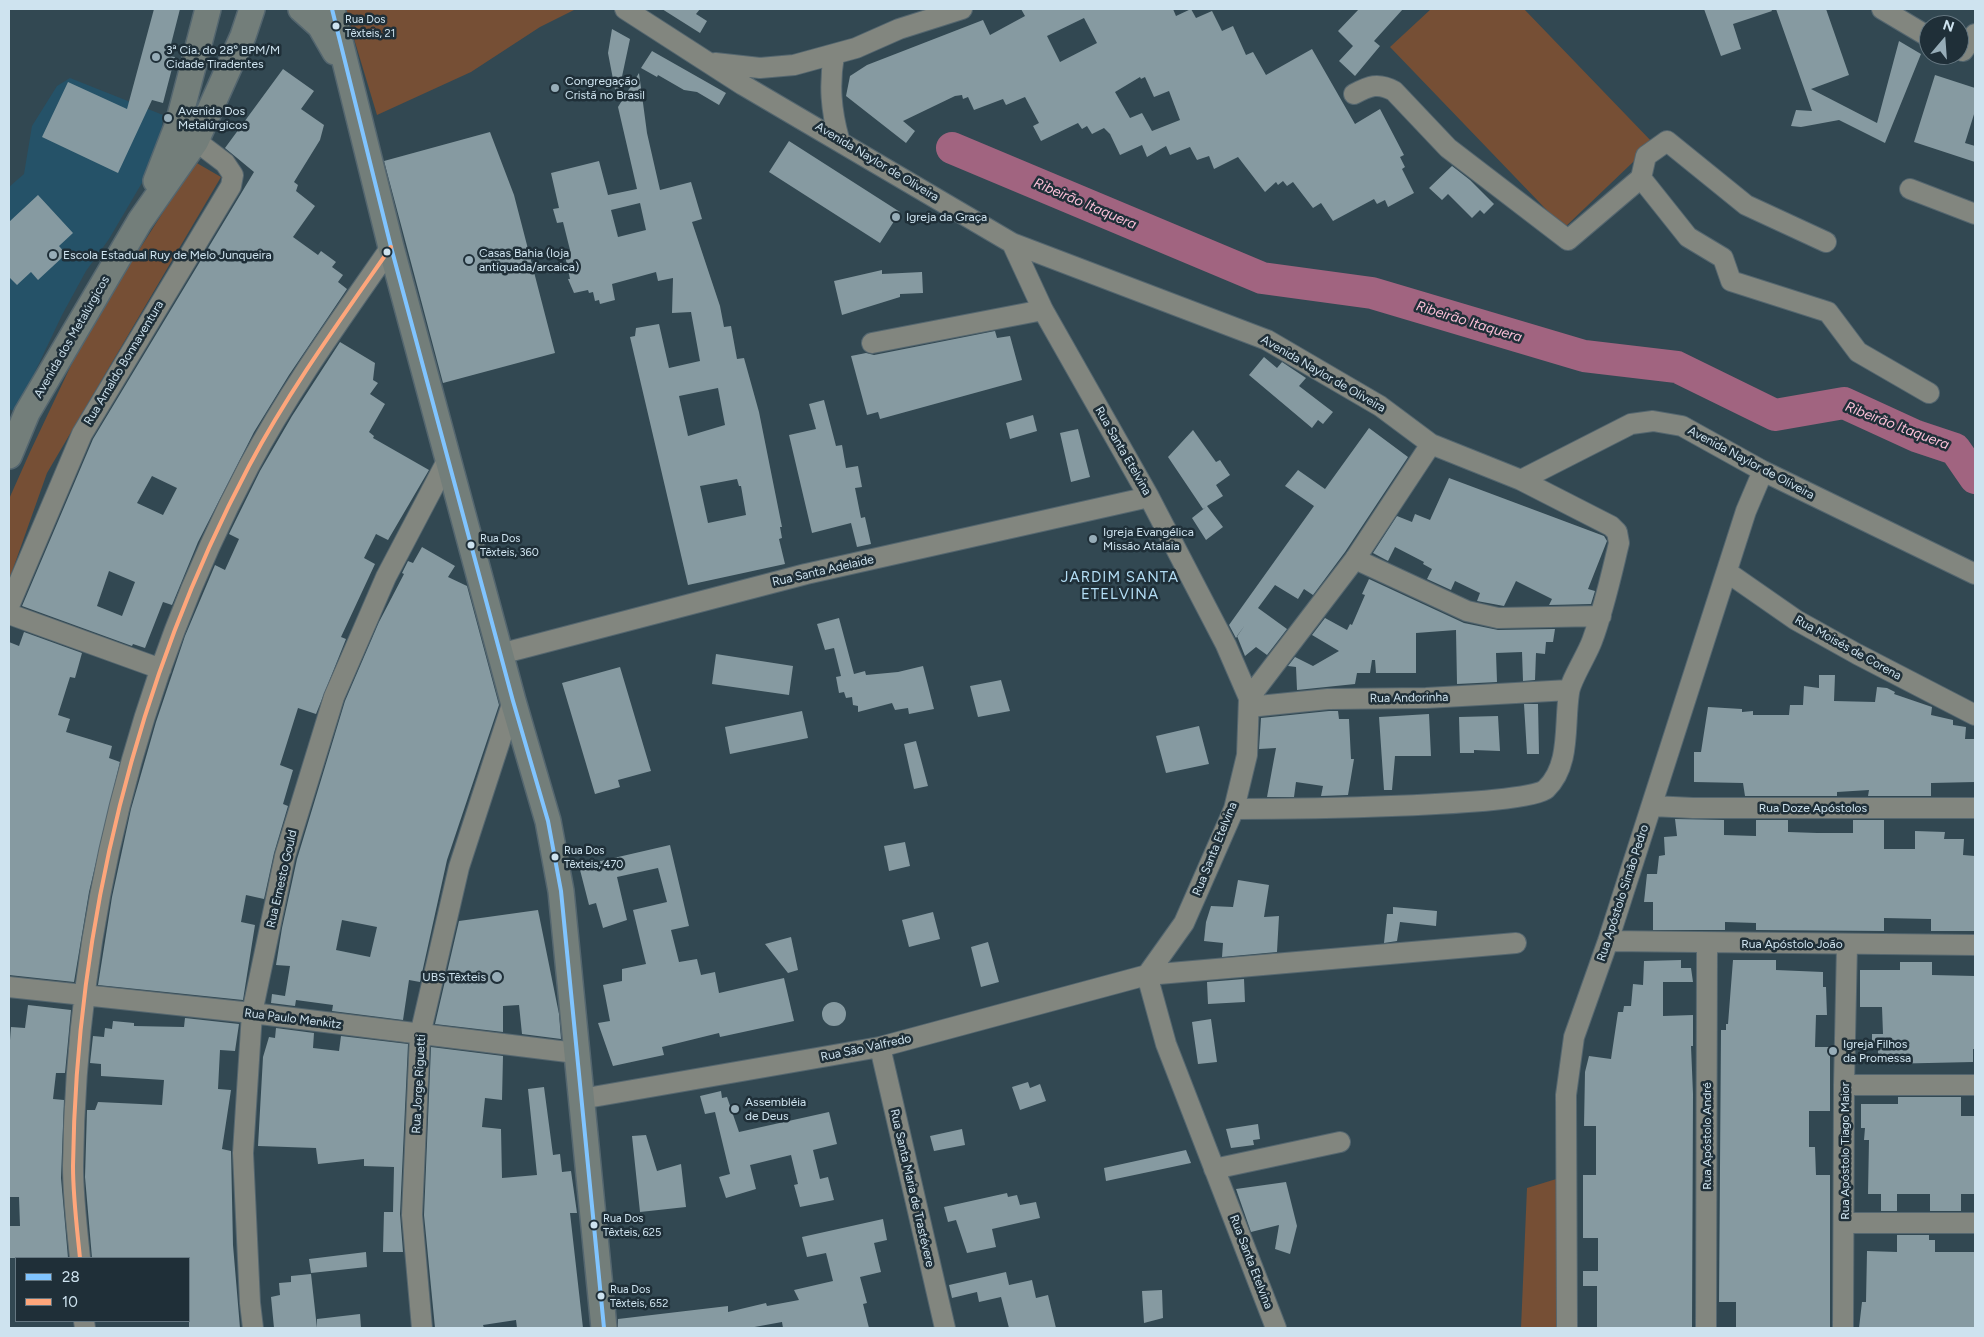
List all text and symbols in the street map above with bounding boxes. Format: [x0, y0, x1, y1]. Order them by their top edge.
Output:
place label: Rua Dos Têxteis, 21 [345, 13, 395, 39]
north arrow [1919, 15, 1969, 65]
text: N [1941, 16, 1956, 36]
marker: Rua Dos Têxteis, 21 [331, 21, 341, 31]
place label: 3ª Cia. do 28º BPM/M Cidade Tiradentes [166, 43, 280, 71]
marker: 3ª Cia. do 28º BPM/M Cidade Tiradentes [150, 51, 162, 63]
place label: Congregação Cristã no Brasil [565, 74, 645, 102]
marker: Congregação Cristã no Brasil [549, 82, 561, 94]
place label: Avenida Dos Metalúrgicos [178, 104, 248, 132]
marker: Avenida Dos Metalúrgicos [162, 112, 174, 124]
street label: Avenida Naylor de Oliveira [813, 119, 941, 205]
water label: Ribeirão Itaquera [1031, 175, 1139, 233]
place label: Igreja da Graça [906, 210, 987, 224]
marker: Igreja da Graça [890, 211, 902, 223]
place label: Casas Bahia (loja antiquada/arcaica) [479, 246, 579, 274]
unlabelled marker [382, 247, 392, 257]
place label: Escola Estadual Ruy de Melo Junqueira [63, 248, 272, 262]
marker: Escola Estadual Ruy de Melo Junqueira [47, 249, 59, 261]
marker: Casas Bahia (loja antiquada/arcaica) [463, 254, 475, 266]
street label: Avenida dos Metalúrgicos [31, 273, 113, 401]
street label: Rua Arnaldo Bonnaventura [81, 298, 167, 428]
water label: Ribeirão Itaquera [1414, 298, 1524, 346]
street label: Avenida Naylor de Oliveira [1258, 332, 1388, 416]
water label: Ribeirão Itaquera [1843, 398, 1951, 454]
street label: Rua Santa Etelvina [1092, 404, 1154, 498]
street label: Avenida Naylor de Oliveira [1685, 423, 1817, 503]
place label: Igreja Evangélica Missão Atalaia [1103, 525, 1194, 553]
place label: Rua Dos Têxteis, 360 [480, 532, 539, 558]
marker: Igreja Evangélica Missão Atalaia [1087, 533, 1099, 545]
marker: Rua Dos Têxteis, 360 [466, 540, 476, 550]
street label: Rua Santa Adelaide [771, 552, 875, 590]
district label: JARDIM SANTA ETELVINA [1059, 569, 1181, 604]
street label: Rua Moisés de Corena [1792, 613, 1904, 683]
street label: Rua Andorinha [1370, 690, 1448, 706]
street label: Rua Santa Etelvina [1190, 800, 1240, 898]
street label: Rua Doze Apóstolos [1759, 801, 1867, 815]
street label: Rua Apóstolo Simão Pedro [1594, 823, 1652, 963]
street label: Rua Ernesto Gould [264, 829, 300, 929]
place label: Rua Dos Têxteis, 470 [564, 844, 623, 870]
marker: Rua Dos Têxteis, 470 [550, 852, 560, 862]
street label: Rua Apóstolo João [1741, 937, 1843, 951]
place label: UBS Têxteis [422, 970, 486, 984]
marker: UBS Têxteis [490, 970, 504, 984]
street label: Rua Paulo Menkitz [244, 1006, 342, 1032]
street label: Rua São Valfredo [819, 1031, 913, 1065]
street label: Rua Jorge Riguetti [409, 1034, 429, 1134]
place label: Igreja Filhos da Promessa [1843, 1037, 1911, 1065]
marker: Igreja Filhos da Promessa [1827, 1045, 1839, 1057]
street label: Rua Apóstolo André [1700, 1082, 1714, 1190]
street label: Rua Apóstolo Tiago Maior [1838, 1082, 1852, 1220]
place label: Assembléia de Deus [745, 1095, 806, 1123]
marker: Assembléia de Deus [729, 1103, 741, 1115]
street label: Rua Santa Maria de Trastévere [887, 1108, 937, 1268]
place label: Rua Dos Têxteis, 625 [603, 1212, 661, 1238]
street label: Rua Santa Etelvina [1226, 1213, 1276, 1311]
marker: Rua Dos Têxteis, 625 [589, 1220, 599, 1230]
legend [15, 1257, 190, 1322]
text: 28 [62, 1268, 80, 1286]
place label: Rua Dos Têxteis, 652 [610, 1283, 668, 1309]
marker: Rua Dos Têxteis, 652 [596, 1291, 606, 1301]
text: 10 [62, 1293, 78, 1311]

